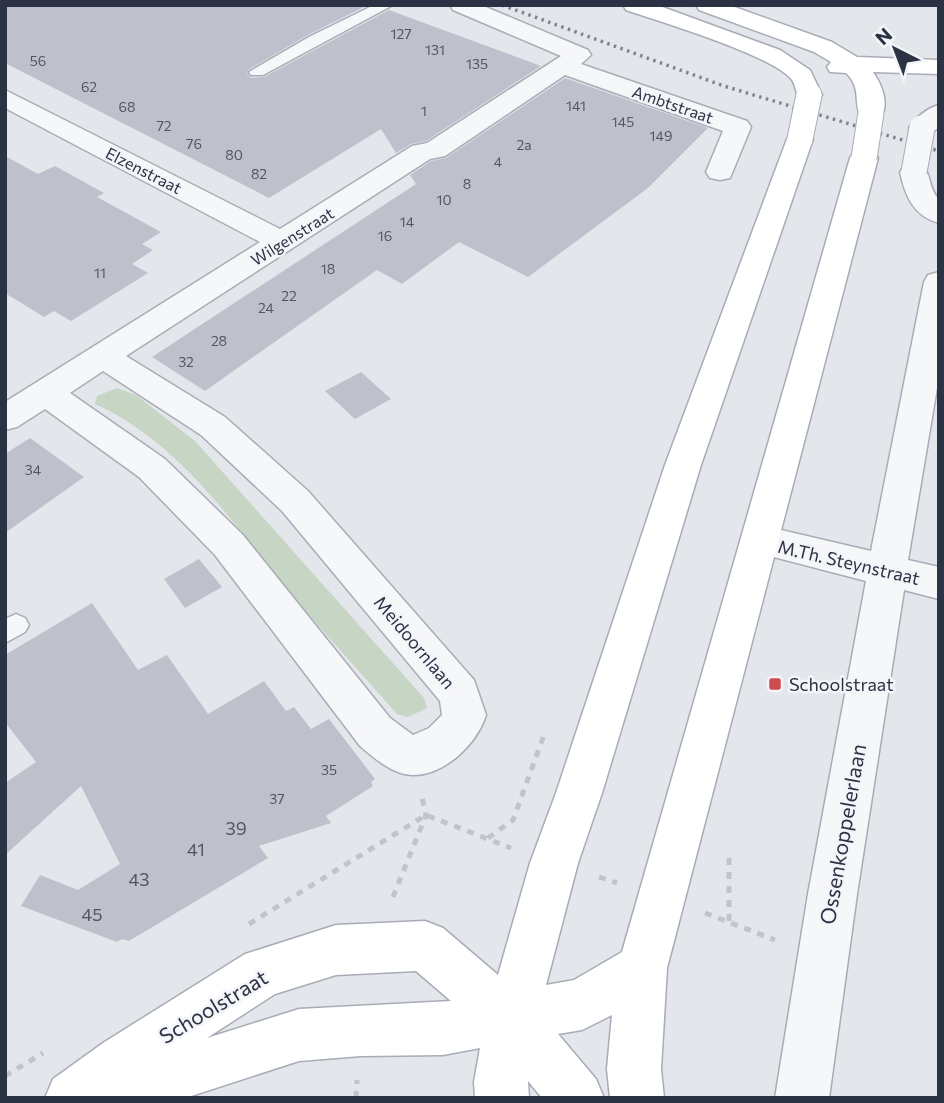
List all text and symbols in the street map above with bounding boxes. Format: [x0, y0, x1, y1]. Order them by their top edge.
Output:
north arrow [860, 14, 930, 84]
text: N [870, 23, 896, 49]
house number: 127 [390, 25, 412, 42]
house number: 131 [425, 41, 445, 58]
house number: 56 [30, 52, 46, 69]
house number: 135 [466, 55, 488, 72]
house number: 62 [81, 78, 97, 95]
street label: Ambtstraat [630, 81, 716, 127]
house number: 141 [566, 97, 586, 114]
house number: 68 [119, 98, 136, 115]
house number: 1 [421, 102, 427, 119]
house number: 145 [612, 113, 634, 130]
house number: 72 [156, 117, 172, 134]
house number: 149 [650, 127, 672, 144]
house number: 76 [186, 135, 202, 152]
house number: 2a [516, 136, 532, 153]
street label: Elzenstraat [103, 143, 185, 197]
house number: 80 [225, 146, 243, 163]
house number: 4 [494, 153, 503, 170]
house number: 82 [251, 165, 267, 182]
house number: 8 [463, 175, 471, 192]
house number: 10 [436, 191, 452, 208]
street label: Wilgenstraat [247, 203, 337, 269]
house number: 14 [400, 213, 415, 230]
house number: 16 [378, 227, 392, 244]
house number: 18 [321, 260, 335, 277]
house number: 11 [94, 264, 106, 281]
house number: 22 [281, 287, 297, 304]
house number: 24 [258, 299, 275, 316]
house number: 28 [211, 332, 227, 349]
house number: 32 [178, 353, 194, 370]
house number: 34 [25, 461, 42, 478]
street label: M.Th. Steynstraat [776, 535, 922, 589]
street label: Meidoornlaan [370, 591, 460, 693]
place label: Schoolstraat [789, 673, 894, 695]
marker: Schoolstraat [767, 676, 783, 692]
street label: Ossenkoppelerlaan [814, 742, 870, 926]
house number: 35 [321, 761, 337, 778]
house number: 37 [269, 790, 285, 807]
house number: 39 [225, 817, 247, 839]
house number: 41 [187, 838, 205, 860]
house number: 43 [128, 868, 150, 890]
house number: 45 [81, 903, 103, 925]
street label: Schoolstraat [154, 964, 272, 1048]

